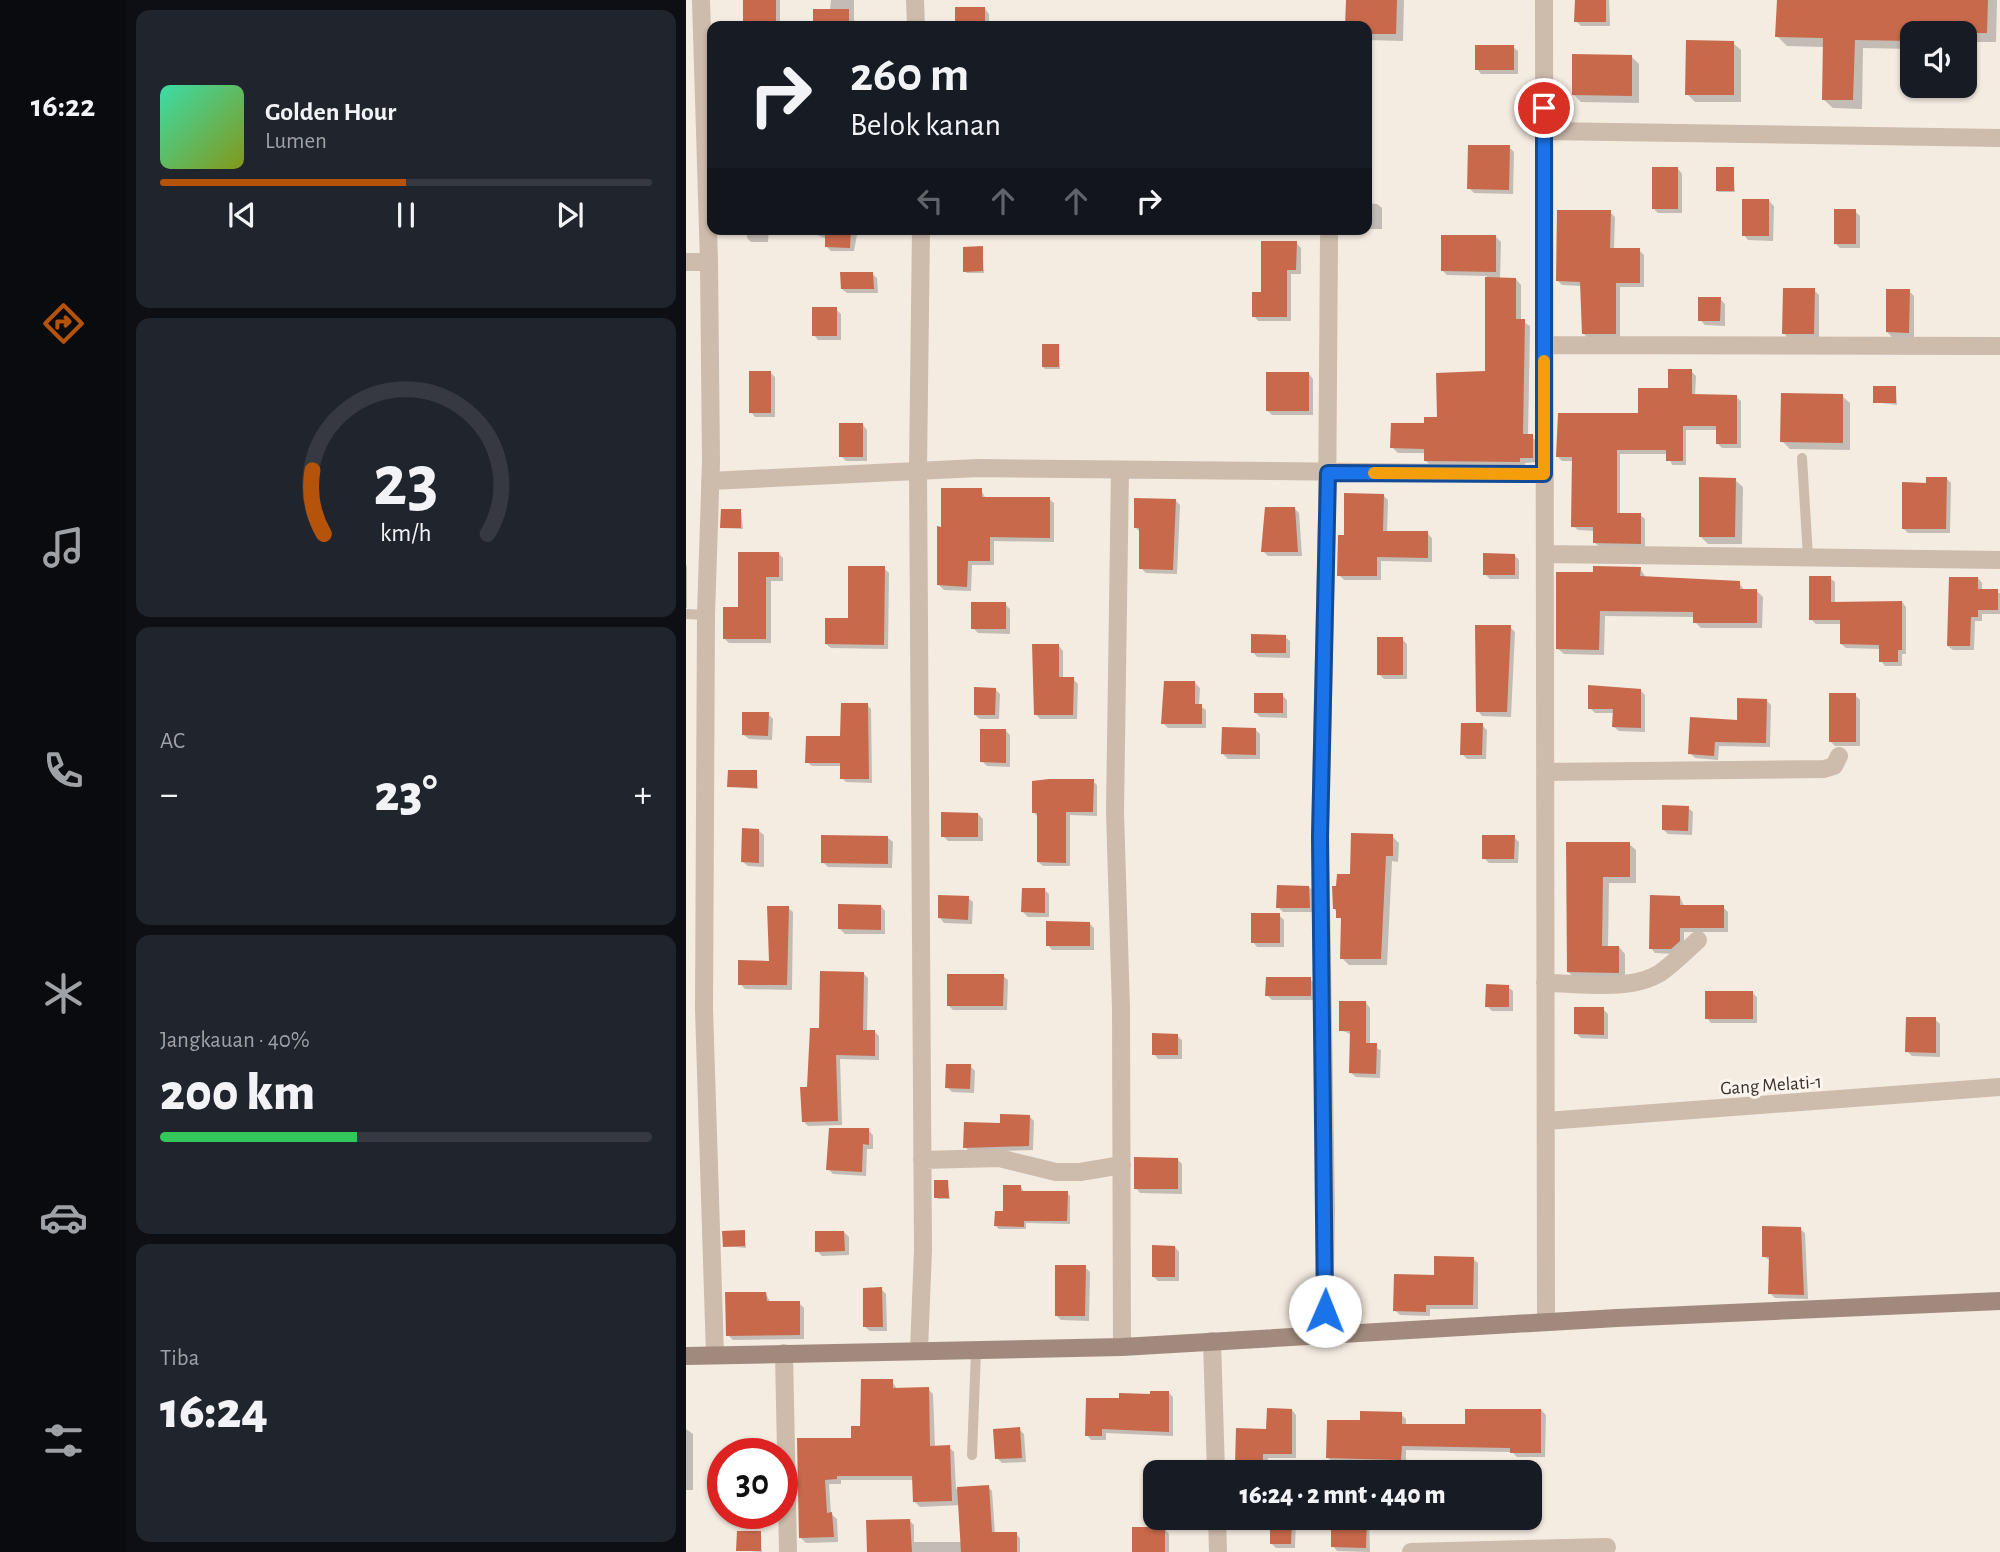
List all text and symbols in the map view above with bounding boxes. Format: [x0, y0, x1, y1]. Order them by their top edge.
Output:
map controls [1900, 21, 1977, 98]
button: sound [1900, 21, 1977, 98]
icon: right [735, 49, 826, 140]
text: 260 m [850, 51, 969, 100]
pin [1514, 78, 1574, 138]
icon: arrive [1525, 89, 1563, 127]
text: 16:22 [31, 90, 95, 122]
text: Golden Hour [265, 99, 396, 125]
text: Belok kanan [850, 109, 1001, 141]
text: Lumen [265, 130, 327, 153]
icon: left [911, 182, 949, 220]
icon: ahead [984, 182, 1022, 220]
icon: ahead [1057, 182, 1095, 220]
icon: right [1130, 182, 1168, 220]
icon: previous [223, 196, 261, 234]
icon: pause [387, 196, 425, 234]
icon: next [551, 196, 589, 234]
icon: directions [39, 299, 88, 348]
text: 23 [373, 446, 439, 519]
text: km/h [380, 520, 432, 545]
icon: music [39, 523, 88, 572]
text: AC [160, 730, 185, 753]
icon: phone [39, 746, 88, 795]
text: 23° [375, 768, 437, 820]
text: − [160, 776, 178, 814]
text: + [634, 776, 652, 814]
icon: climate [39, 969, 88, 1018]
text: Jangkauan · 40% [160, 1029, 310, 1052]
text: 200 km [160, 1067, 315, 1119]
street label: Gang Melati-1 [1720, 1072, 1823, 1099]
icon: car [39, 1193, 88, 1242]
position arrow [1288, 1274, 1362, 1348]
text: Tiba [160, 1347, 199, 1370]
text: 16:24 [160, 1385, 268, 1437]
icon: filters [39, 1416, 88, 1465]
speed limit sign: 30 [707, 1438, 798, 1529]
text: 16:24 · 2 mnt · 440 m [1239, 1482, 1446, 1508]

